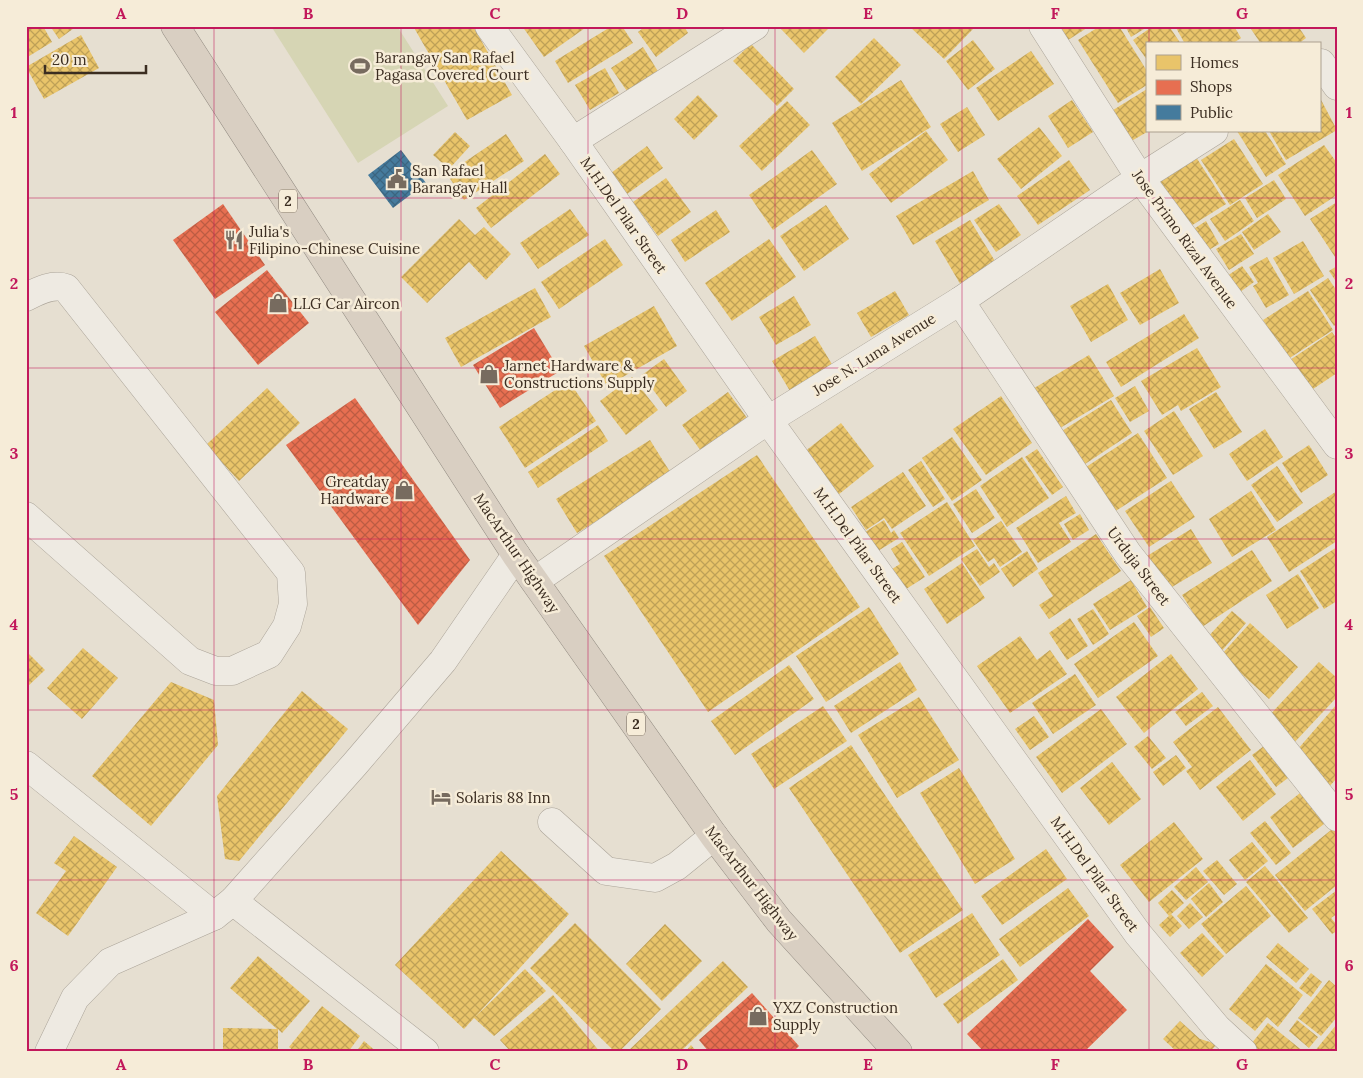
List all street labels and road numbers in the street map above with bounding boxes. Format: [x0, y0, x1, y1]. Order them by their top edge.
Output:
street label: M.H.Del Pilar Street [577, 153, 672, 277]
street label: Jose Primo Rizal Avenue [1128, 165, 1242, 312]
road number: 2 [279, 190, 297, 212]
street label: Jose N. Luna Avenue [808, 308, 939, 400]
street label: M.H.Del Pilar Street [810, 483, 906, 607]
street label: MacArthur Highway [470, 489, 564, 617]
street label: Urduja Street [1103, 523, 1175, 609]
road number: 2 [627, 712, 645, 736]
street label: M.H.Del Pilar Street [1047, 812, 1143, 936]
street label: MacArthur Highway [701, 822, 803, 944]

